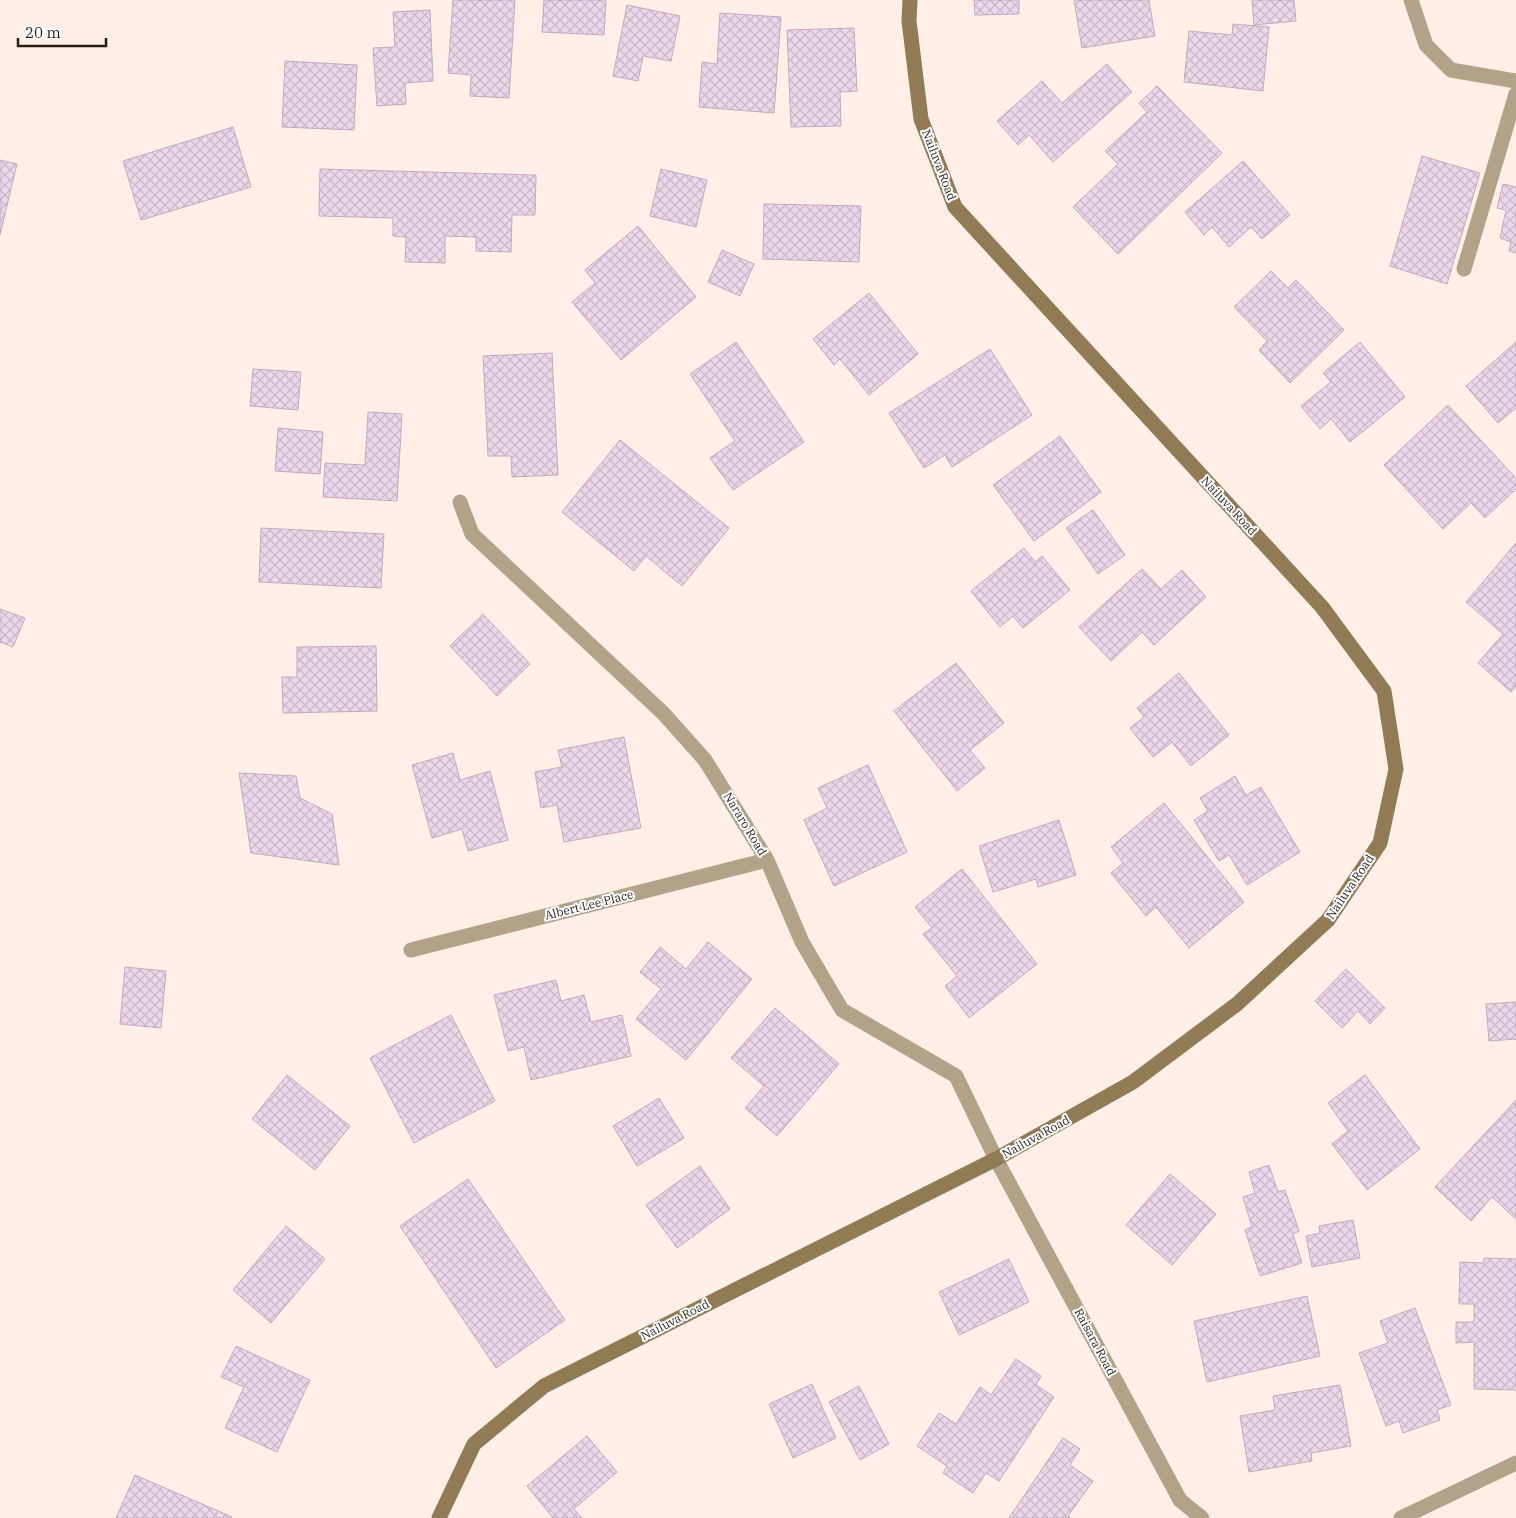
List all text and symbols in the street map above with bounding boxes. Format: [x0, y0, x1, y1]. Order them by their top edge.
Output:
scale bar [18, 15, 105, 47]
text: 20 m [25, 23, 61, 42]
street label: Nailuva Road [919, 127, 960, 202]
street label: Nailuva Road [1198, 473, 1260, 538]
street label: Nararo Road [721, 789, 770, 858]
street label: Nailuva Road [1322, 851, 1377, 922]
street label: Albert Lee Place [543, 886, 635, 923]
street label: Nailuva Road [999, 1112, 1072, 1161]
street label: Nailuva Road [638, 1296, 712, 1343]
street label: Raisara Road [1071, 1306, 1119, 1378]

